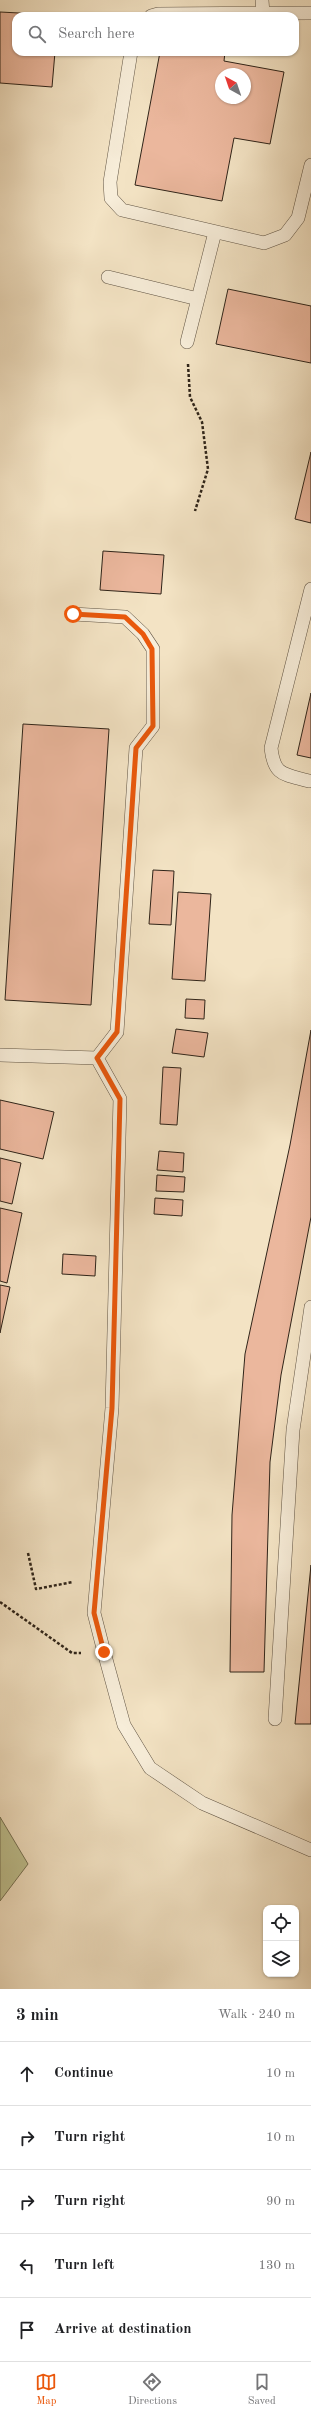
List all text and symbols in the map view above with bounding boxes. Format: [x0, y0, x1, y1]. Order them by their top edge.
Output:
search box [12, 12, 299, 56]
icon: search [26, 23, 48, 45]
text: Search here [58, 27, 135, 42]
north arrow [215, 68, 251, 104]
route start [64, 605, 82, 623]
route end [95, 1643, 113, 1661]
map controls [263, 1905, 299, 1977]
button: locate [263, 1905, 299, 1941]
button: layers [263, 1941, 299, 1977]
text: 3 min [16, 2007, 59, 2024]
text: Walk · 240 m [218, 2008, 295, 2021]
icon: ahead [16, 2063, 38, 2085]
text: Continue [54, 2066, 113, 2081]
text: 10 m [266, 2067, 295, 2080]
icon: right [16, 2127, 38, 2149]
text: Turn right [54, 2130, 125, 2145]
text: 10 m [266, 2131, 295, 2144]
icon: right [16, 2191, 38, 2213]
text: Turn right [54, 2194, 125, 2209]
text: 90 m [266, 2195, 295, 2208]
icon: left [16, 2255, 38, 2277]
text: Turn left [54, 2258, 114, 2273]
text: 130 m [258, 2259, 295, 2272]
icon: arrive [16, 2319, 38, 2341]
text: Arrive at destination [54, 2322, 192, 2337]
tab: Map [35, 2371, 57, 2409]
tab: Directions [128, 2371, 177, 2409]
tab: Saved [248, 2371, 276, 2409]

